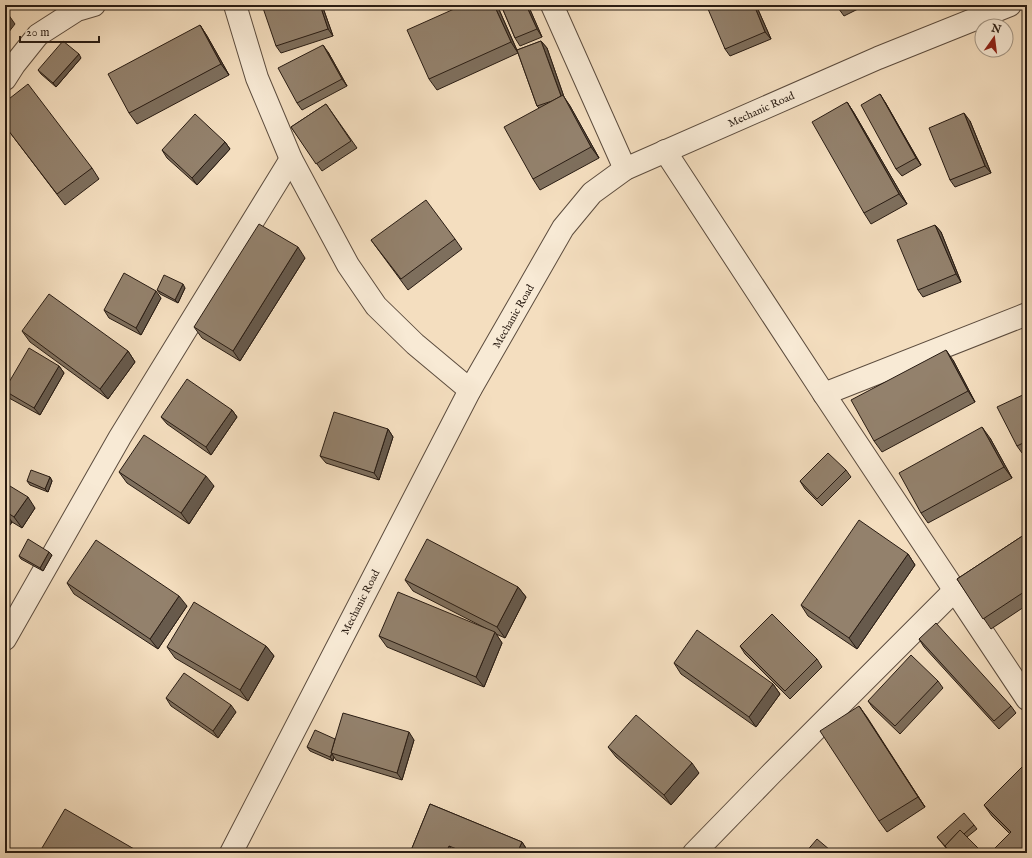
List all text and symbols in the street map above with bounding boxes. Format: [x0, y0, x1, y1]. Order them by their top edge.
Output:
scale bar [20, 18, 99, 44]
north arrow [974, 18, 1014, 58]
text: N [989, 21, 1003, 37]
text: 20 m [26, 25, 49, 40]
street label: Mechanic Road [726, 89, 797, 131]
street label: Mechanic Road [490, 282, 538, 351]
street label: Mechanic Road [338, 567, 383, 637]

